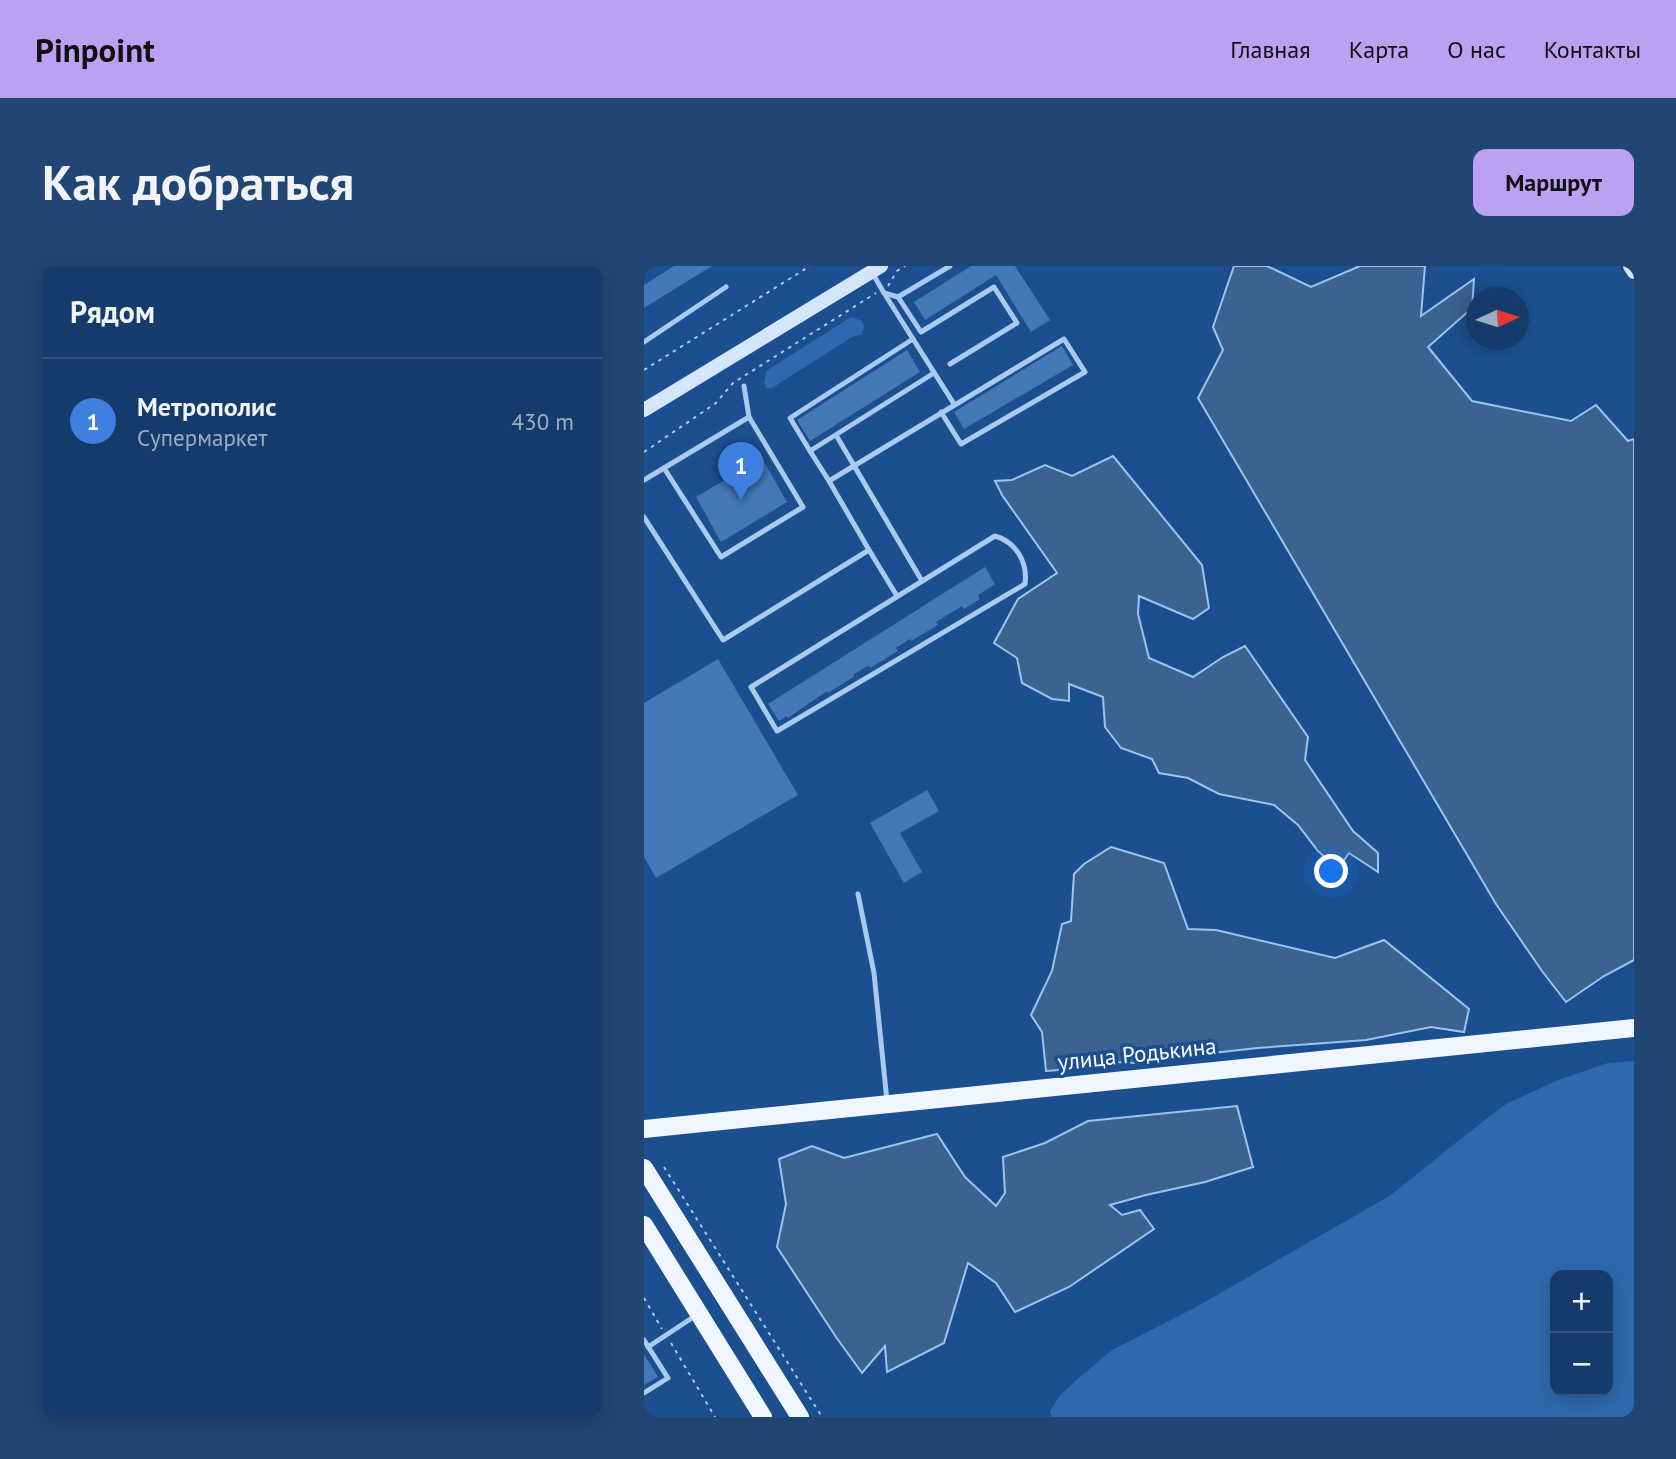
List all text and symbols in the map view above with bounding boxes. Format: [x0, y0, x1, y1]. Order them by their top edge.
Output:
text: Pinpoint [35, 28, 155, 71]
text: Главная [1230, 34, 1311, 65]
text: Карта [1349, 34, 1409, 65]
text: О нас [1447, 34, 1506, 65]
text: Контакты [1544, 34, 1641, 65]
button: Маршрут [1473, 149, 1634, 216]
text: Как добраться [42, 150, 354, 214]
north arrow [1466, 287, 1529, 350]
text: Рядом [70, 292, 155, 331]
text: Метрополис [137, 390, 277, 423]
text: 1 [86, 407, 100, 436]
text: 430 m [512, 407, 574, 436]
text: Супермаркет [137, 423, 267, 452]
pin: 1 [718, 442, 764, 500]
your location [1314, 854, 1348, 888]
street label: улица Родькина [1056, 1031, 1218, 1076]
map controls [1550, 1270, 1613, 1396]
button: + [1550, 1270, 1613, 1333]
button: − [1550, 1333, 1613, 1396]

